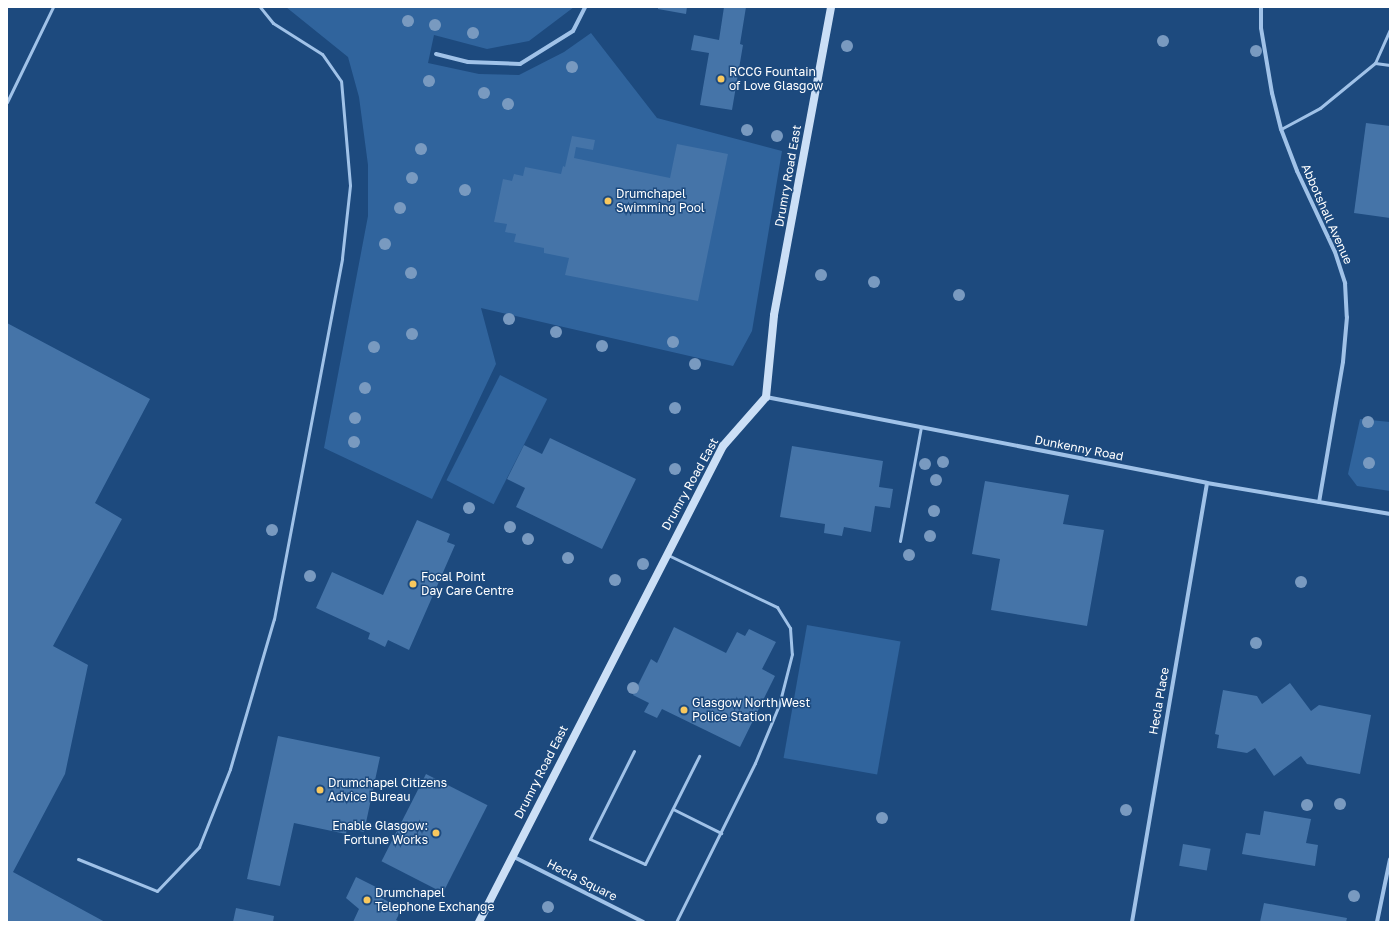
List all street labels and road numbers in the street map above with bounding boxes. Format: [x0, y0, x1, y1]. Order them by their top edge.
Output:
street label: Drumry Road East [772, 124, 804, 228]
street label: Abbotshall Avenue [1298, 162, 1356, 266]
street label: Dunkenny Road [1033, 432, 1125, 464]
street label: Drumry Road East [659, 435, 721, 533]
street label: Hecla Place [1146, 666, 1172, 736]
street label: Drumry Road East [511, 723, 571, 821]
street label: Hecla Square [544, 856, 620, 904]

